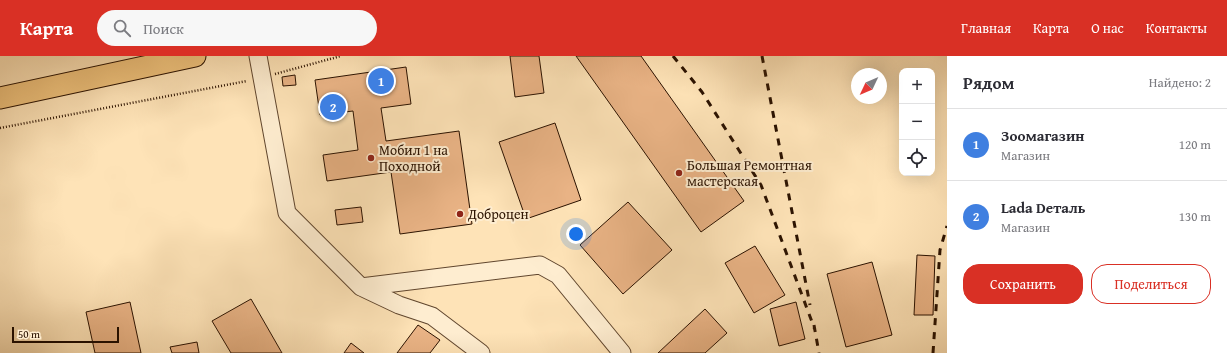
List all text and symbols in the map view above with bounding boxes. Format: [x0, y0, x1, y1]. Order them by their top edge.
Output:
search box [97, 10, 377, 46]
text: Карта [20, 14, 73, 42]
icon: search [111, 17, 133, 39]
text: Поиск [143, 18, 184, 39]
text: Главная [961, 18, 1011, 38]
text: Карта [1033, 18, 1069, 38]
text: О нас [1091, 18, 1124, 38]
text: Контакты [1146, 18, 1207, 38]
pin: 1 [368, 66, 394, 96]
north arrow [851, 68, 887, 104]
map controls [899, 68, 935, 176]
button: + [899, 68, 935, 104]
text: Рядом [963, 70, 1014, 95]
text: Найдено: 2 [1149, 73, 1211, 92]
pin: 2 [320, 92, 346, 122]
button: − [899, 104, 935, 140]
text: Зоомагазин [1001, 125, 1085, 146]
text: 1 [973, 135, 979, 154]
text: 120 m [1179, 135, 1211, 154]
place label: Мобил 1 на Походной [379, 140, 448, 176]
button: locate [899, 140, 935, 176]
text: Магазин [1001, 146, 1050, 165]
marker: Мобил 1 на Походной [366, 153, 376, 163]
place label: Большая Ремонтная мастерская [687, 155, 812, 191]
marker: Большая Ремонтная мастерская [674, 168, 684, 178]
text: Lada Dеталь [1001, 197, 1085, 218]
place label: Доброцен [467, 204, 529, 224]
text: 2 [973, 207, 979, 226]
text: 130 m [1179, 207, 1211, 226]
marker: Доброцен [455, 209, 465, 219]
text: Магазин [1001, 218, 1050, 237]
your location [566, 224, 586, 244]
button: Сохранить [963, 264, 1083, 304]
button: Поделиться [1091, 264, 1211, 304]
scale bar [12, 325, 119, 344]
text: 50 m [18, 326, 40, 342]

